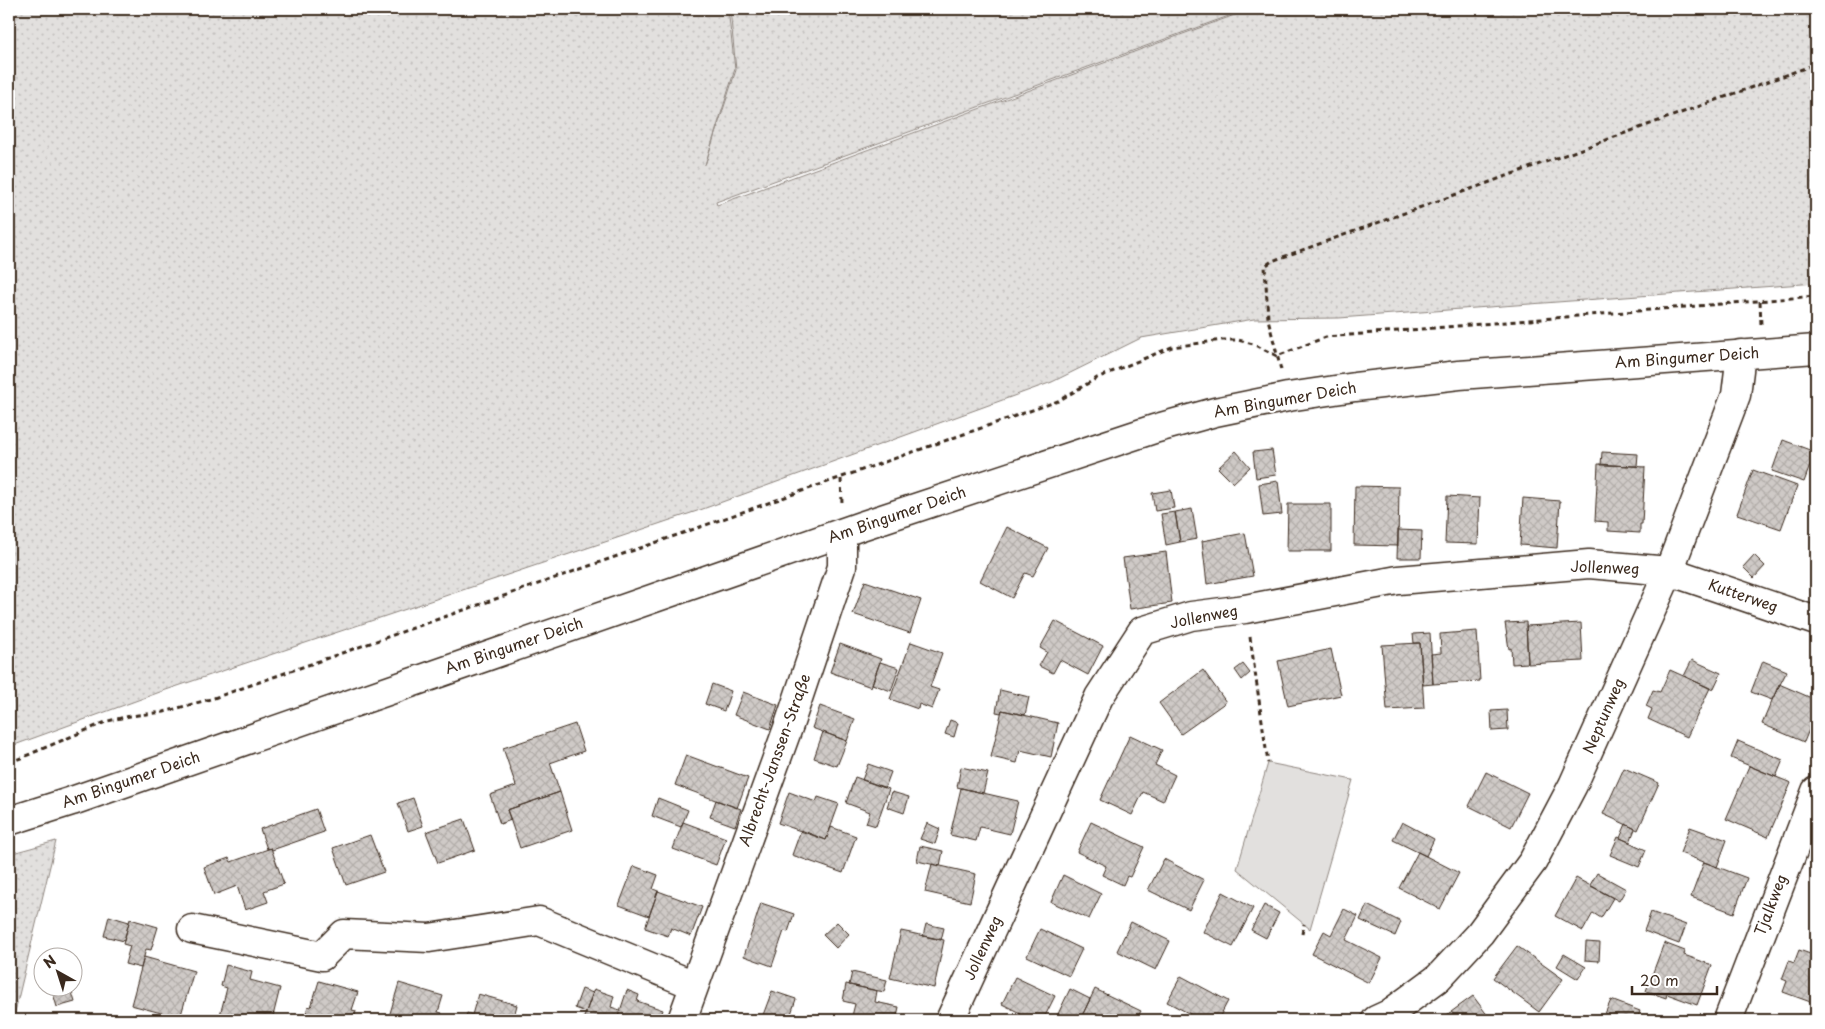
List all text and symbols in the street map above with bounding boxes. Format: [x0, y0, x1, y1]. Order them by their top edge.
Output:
street label: Am Bingumer Deich [1614, 340, 1760, 373]
street label: Am Bingumer Deich [1212, 375, 1358, 422]
street label: Am Bingumer Deich [824, 479, 969, 548]
street label: Jollenweg [1570, 554, 1640, 579]
street label: Kutterweg [1705, 572, 1782, 617]
street label: Jollenweg [1168, 598, 1240, 633]
street label: Am Bingumer Deich [441, 610, 586, 679]
street label: Albrecht-Janssen-Straße [732, 670, 816, 849]
street label: Neptunweg [1576, 674, 1630, 757]
street label: Am Bingumer Deich [58, 744, 203, 813]
street label: Tjalkweg [1747, 870, 1792, 939]
street label: Jollenweg [957, 911, 1007, 984]
north arrow [32, 946, 82, 996]
text: N [39, 950, 60, 973]
scale bar [1632, 964, 1718, 996]
text: 20 m [1640, 968, 1679, 991]

